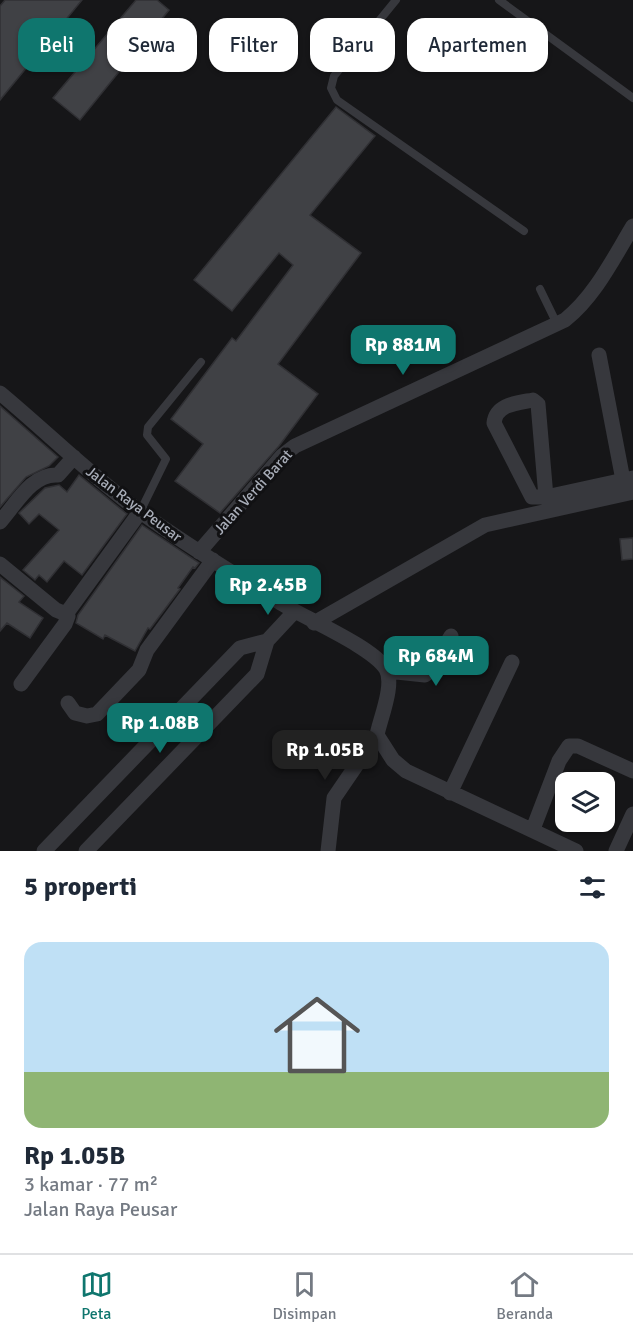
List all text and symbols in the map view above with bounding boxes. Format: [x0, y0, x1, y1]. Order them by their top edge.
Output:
chip: Beli [18, 18, 95, 72]
chip: Sewa [107, 18, 197, 72]
chip: Filter [209, 18, 298, 72]
chip: Baru [310, 18, 395, 72]
chip: Apartemen [407, 18, 548, 72]
pin: Rp 881M [348, 325, 458, 376]
text: Rp 881M [365, 332, 441, 357]
street label: Jalan Verdi Barat [210, 446, 296, 538]
street label: Jalan Raya Peusar [83, 462, 186, 546]
pin: Rp 2.45B [206, 565, 330, 616]
text: Rp 2.45B [229, 572, 307, 597]
pin: Rp 684M [381, 636, 491, 687]
text: Rp 684M [398, 643, 474, 668]
pin: Rp 1.08B [98, 703, 222, 754]
text: Rp 1.08B [121, 710, 199, 735]
pin: Rp 1.05B [263, 730, 387, 781]
text: Rp 1.05B [286, 737, 364, 762]
map controls [555, 772, 615, 832]
button: layers [555, 772, 615, 832]
text: 5 properti [24, 871, 137, 903]
icon: filters [576, 871, 609, 904]
icon: home [263, 981, 371, 1089]
text: Rp 1.05B [24, 1140, 125, 1172]
text: 3 kamar · 77 m² [24, 1172, 158, 1197]
text: Jalan Raya Peusar [24, 1197, 177, 1222]
tab: Peta [80, 1268, 113, 1324]
tab: Disimpan [272, 1268, 337, 1324]
tab: Beranda [496, 1268, 553, 1324]

